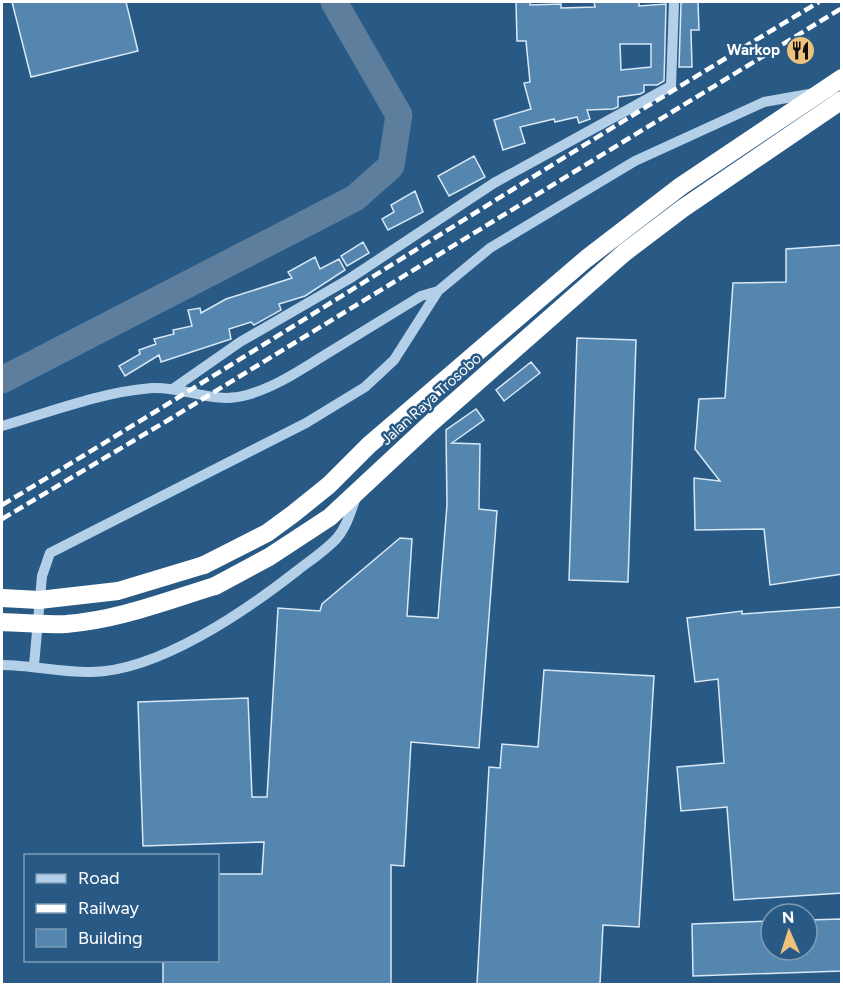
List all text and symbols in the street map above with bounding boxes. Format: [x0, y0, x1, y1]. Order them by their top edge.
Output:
restaurant icon: Warkop [785, 34, 817, 66]
place label: Warkop [727, 41, 780, 59]
street label: Jalan Raya Trosobo [377, 349, 485, 449]
legend [24, 854, 219, 962]
text: Road [78, 867, 119, 889]
text: Railway [78, 897, 140, 919]
north arrow [759, 902, 819, 962]
text: N [782, 908, 795, 927]
text: Building [78, 927, 143, 949]

